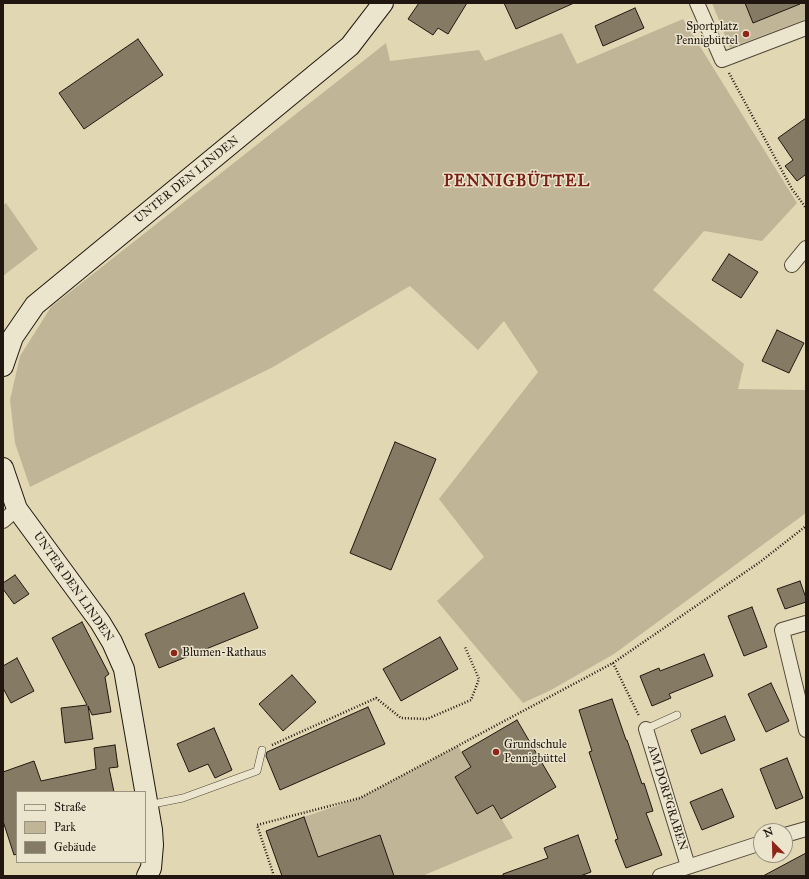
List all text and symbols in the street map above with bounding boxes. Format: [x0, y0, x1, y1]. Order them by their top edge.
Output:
place label: Sportplatz Pennigbüttel [676, 20, 738, 48]
marker: Sportplatz Pennigbüttel [741, 29, 751, 39]
street label: UNTER DEN LINDEN [132, 133, 242, 227]
district label: PENNIGBÜTTEL [444, 172, 590, 192]
street label: UNTER DEN LINDEN [30, 529, 116, 645]
place label: Blumen-Rathaus [182, 646, 266, 660]
marker: Blumen-Rathaus [169, 648, 179, 658]
place label: Grundschule Pennigbüttel [504, 738, 567, 766]
street label: AM DORFGRABEN [644, 743, 690, 853]
marker: Grundschule Pennigbüttel [491, 747, 501, 757]
legend [16, 791, 146, 863]
text: Straße [54, 800, 86, 814]
text: Park [54, 820, 76, 834]
north arrow [753, 823, 793, 863]
text: N [762, 825, 775, 840]
text: Gebäude [54, 840, 96, 854]

